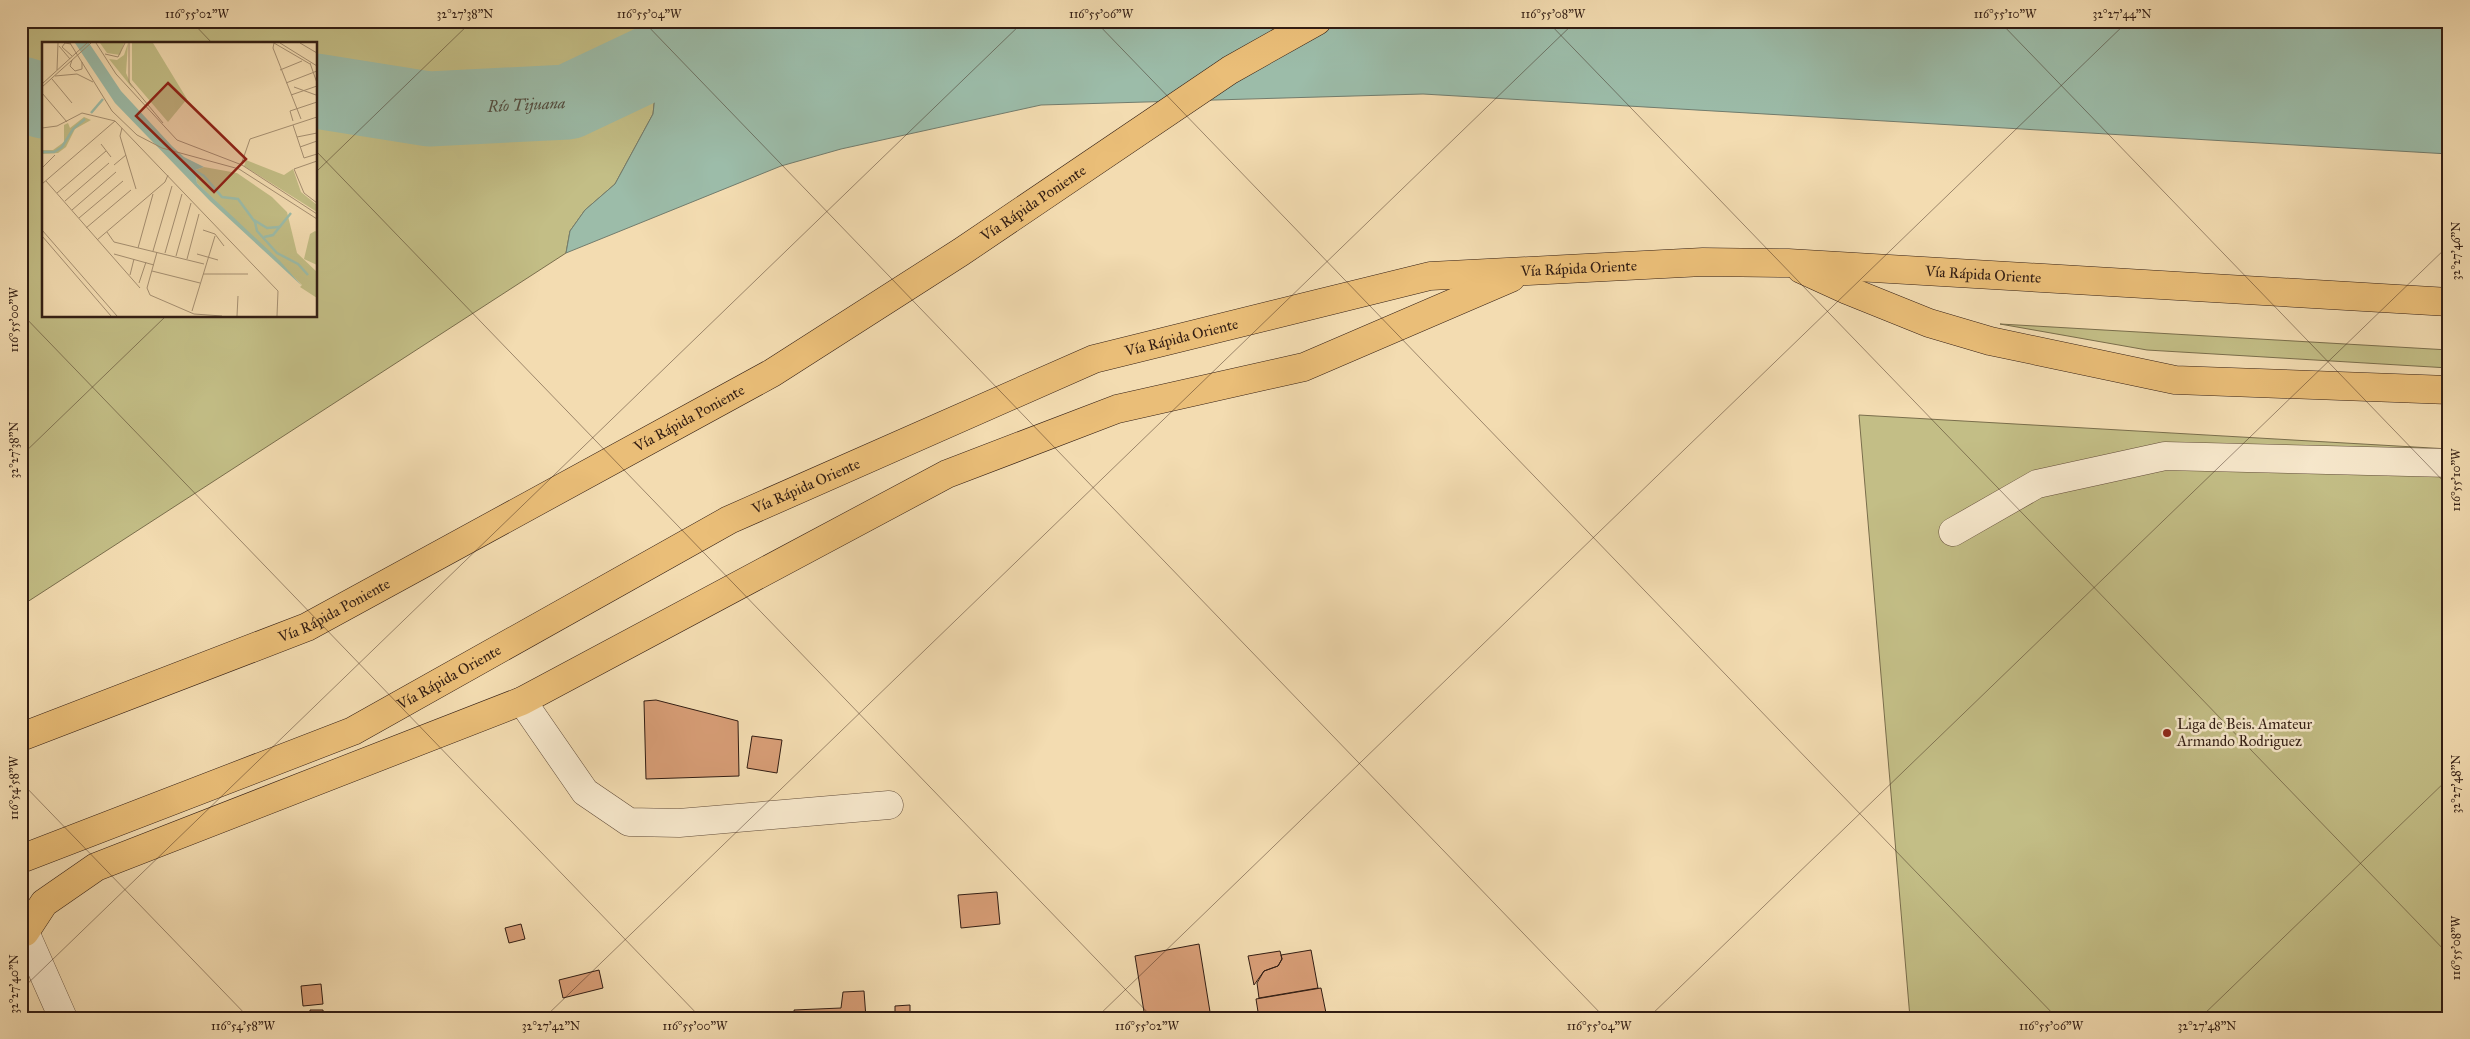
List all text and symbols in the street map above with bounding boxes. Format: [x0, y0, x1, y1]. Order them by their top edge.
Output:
text: 116°55'02"W [165, 7, 230, 21]
text: 32°27'38"N [437, 7, 494, 21]
text: 116°55'04"W [617, 7, 682, 21]
text: 116°55'06"W [1069, 7, 1134, 21]
text: 116°55'08"W [1521, 7, 1586, 21]
text: 116°55'10"W [1974, 7, 2037, 21]
text: 32°27'44"N [2092, 7, 2152, 21]
inset map [42, 42, 318, 318]
water label: Río Tijuana [486, 93, 566, 116]
street label: Vía Rápida Poniente [976, 161, 1089, 246]
text: 32°27'46"N [2449, 222, 2463, 280]
street label: Vía Rápida Oriente [1519, 256, 1637, 280]
street label: Vía Rápida Oriente [1924, 262, 2042, 287]
text: 116°55'00"W [7, 287, 21, 353]
street label: Vía Rápida Oriente [1122, 315, 1240, 360]
street label: Vía Rápida Poniente [630, 381, 748, 456]
text: 32°27'38"N [7, 422, 21, 479]
text: 116°55'10"W [2449, 448, 2463, 511]
street label: Vía Rápida Oriente [748, 454, 863, 518]
street label: Vía Rápida Poniente [275, 574, 393, 647]
street label: Vía Rápida Oriente [393, 641, 504, 714]
place label: Liga de Beis. Amateur Armando Rodriguez [2176, 715, 2312, 750]
marker: Liga de Beis. Amateur Armando Rodriguez [2161, 727, 2173, 739]
text: 116°54'58"W [7, 755, 21, 820]
text: 32°27'48"N [2449, 755, 2463, 813]
text: 116°55'08"W [2449, 915, 2463, 980]
text: 32°27'40"N [7, 954, 21, 1014]
text: 116°54'58"W [211, 1019, 276, 1033]
text: 32°27'42"N [522, 1019, 580, 1033]
text: 116°55'00"W [662, 1019, 728, 1033]
text: 116°55'02"W [1115, 1019, 1180, 1033]
text: 116°55'04"W [1567, 1019, 1632, 1033]
text: 116°55'06"W [2019, 1019, 2084, 1033]
text: 32°27'48"N [2178, 1019, 2236, 1033]

